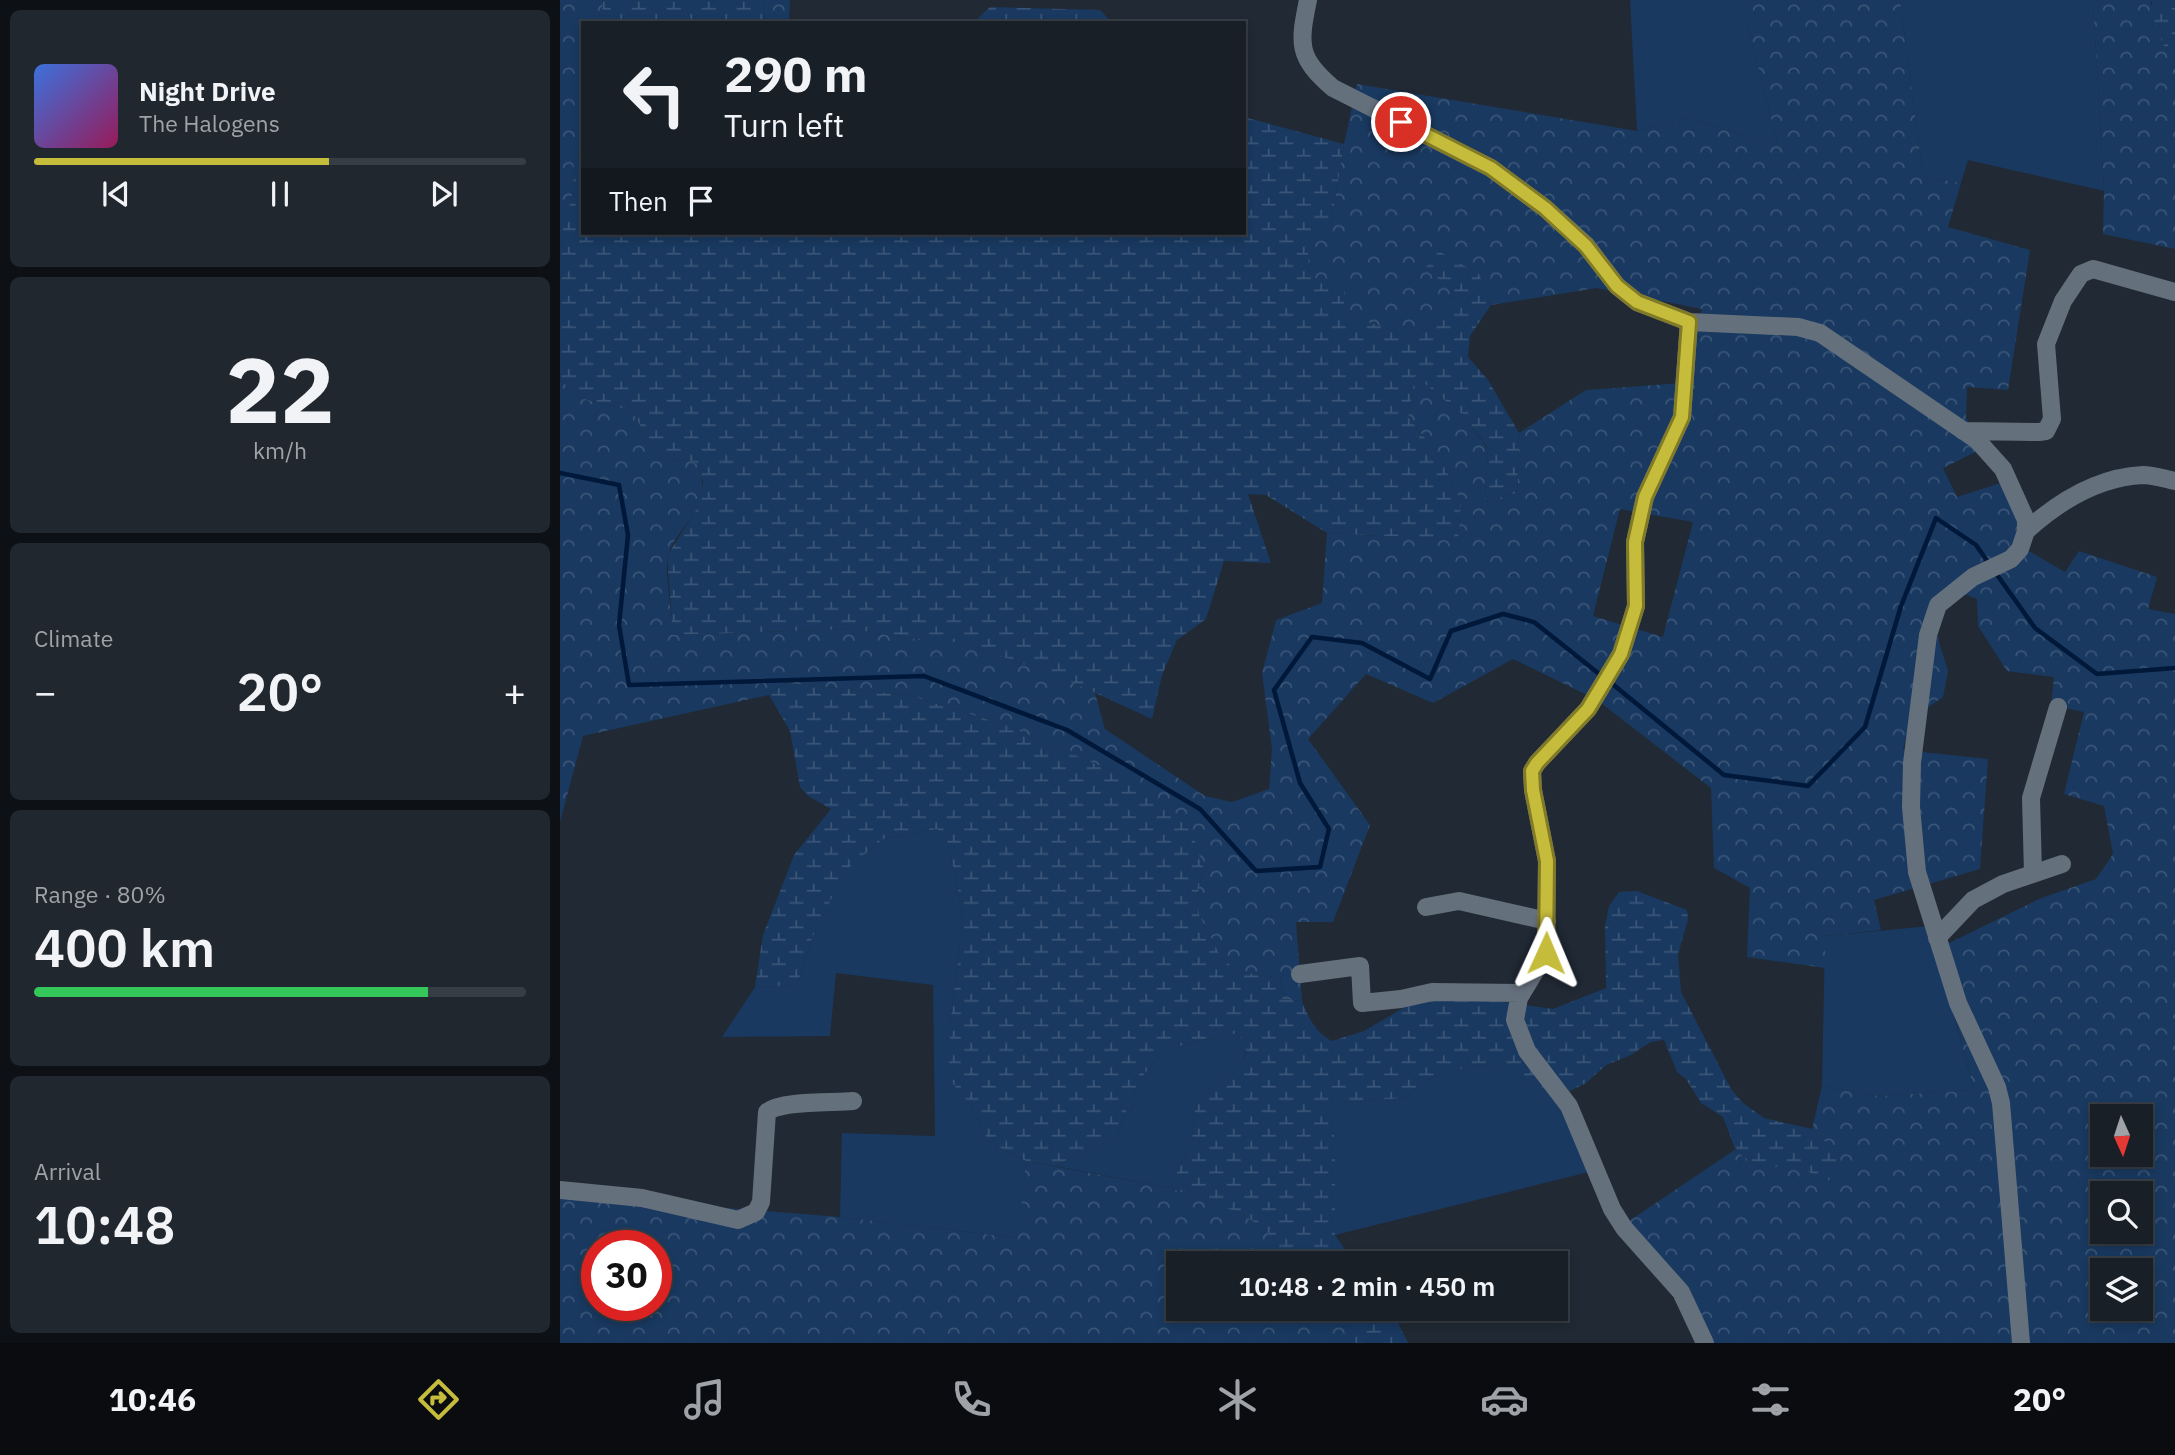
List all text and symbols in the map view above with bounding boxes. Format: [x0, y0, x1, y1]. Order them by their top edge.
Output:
text: 290 m [724, 42, 868, 105]
icon: left [609, 49, 700, 140]
text: Night Drive [139, 74, 276, 108]
pin [1371, 92, 1431, 152]
icon: arrive [1382, 103, 1420, 141]
text: Turn left [724, 104, 844, 146]
text: The Halogens [139, 108, 280, 138]
icon: previous [97, 175, 135, 213]
icon: pause [261, 175, 299, 213]
icon: next [425, 175, 463, 213]
icon: arrive [682, 182, 720, 220]
text: Then [609, 184, 668, 218]
text: 22 [225, 330, 335, 448]
text: km/h [253, 435, 307, 465]
text: Climate [34, 623, 113, 653]
text: 20° [237, 658, 323, 725]
text: − [34, 667, 57, 716]
text: + [503, 667, 526, 716]
text: Range · 80% [34, 879, 166, 909]
text: 400 km [34, 914, 215, 981]
position arrow [1509, 916, 1583, 990]
north arrow [2090, 1104, 2152, 1167]
map controls [2090, 1104, 2153, 1321]
text: Arrival [34, 1156, 101, 1186]
button: search [2090, 1181, 2153, 1244]
text: 10:48 [34, 1191, 175, 1258]
speed limit sign: 30 [581, 1230, 672, 1321]
button: layers [2090, 1258, 2153, 1321]
text: 10:48 · 2 min · 450 m [1239, 1269, 1495, 1303]
icon: directions [414, 1375, 463, 1424]
icon: music [680, 1375, 729, 1424]
icon: phone [947, 1375, 996, 1424]
icon: climate [1213, 1375, 1262, 1424]
icon: car [1480, 1375, 1529, 1424]
icon: filters [1746, 1375, 1795, 1424]
text: 10:46 [109, 1378, 196, 1420]
text: 20° [2013, 1378, 2066, 1420]

